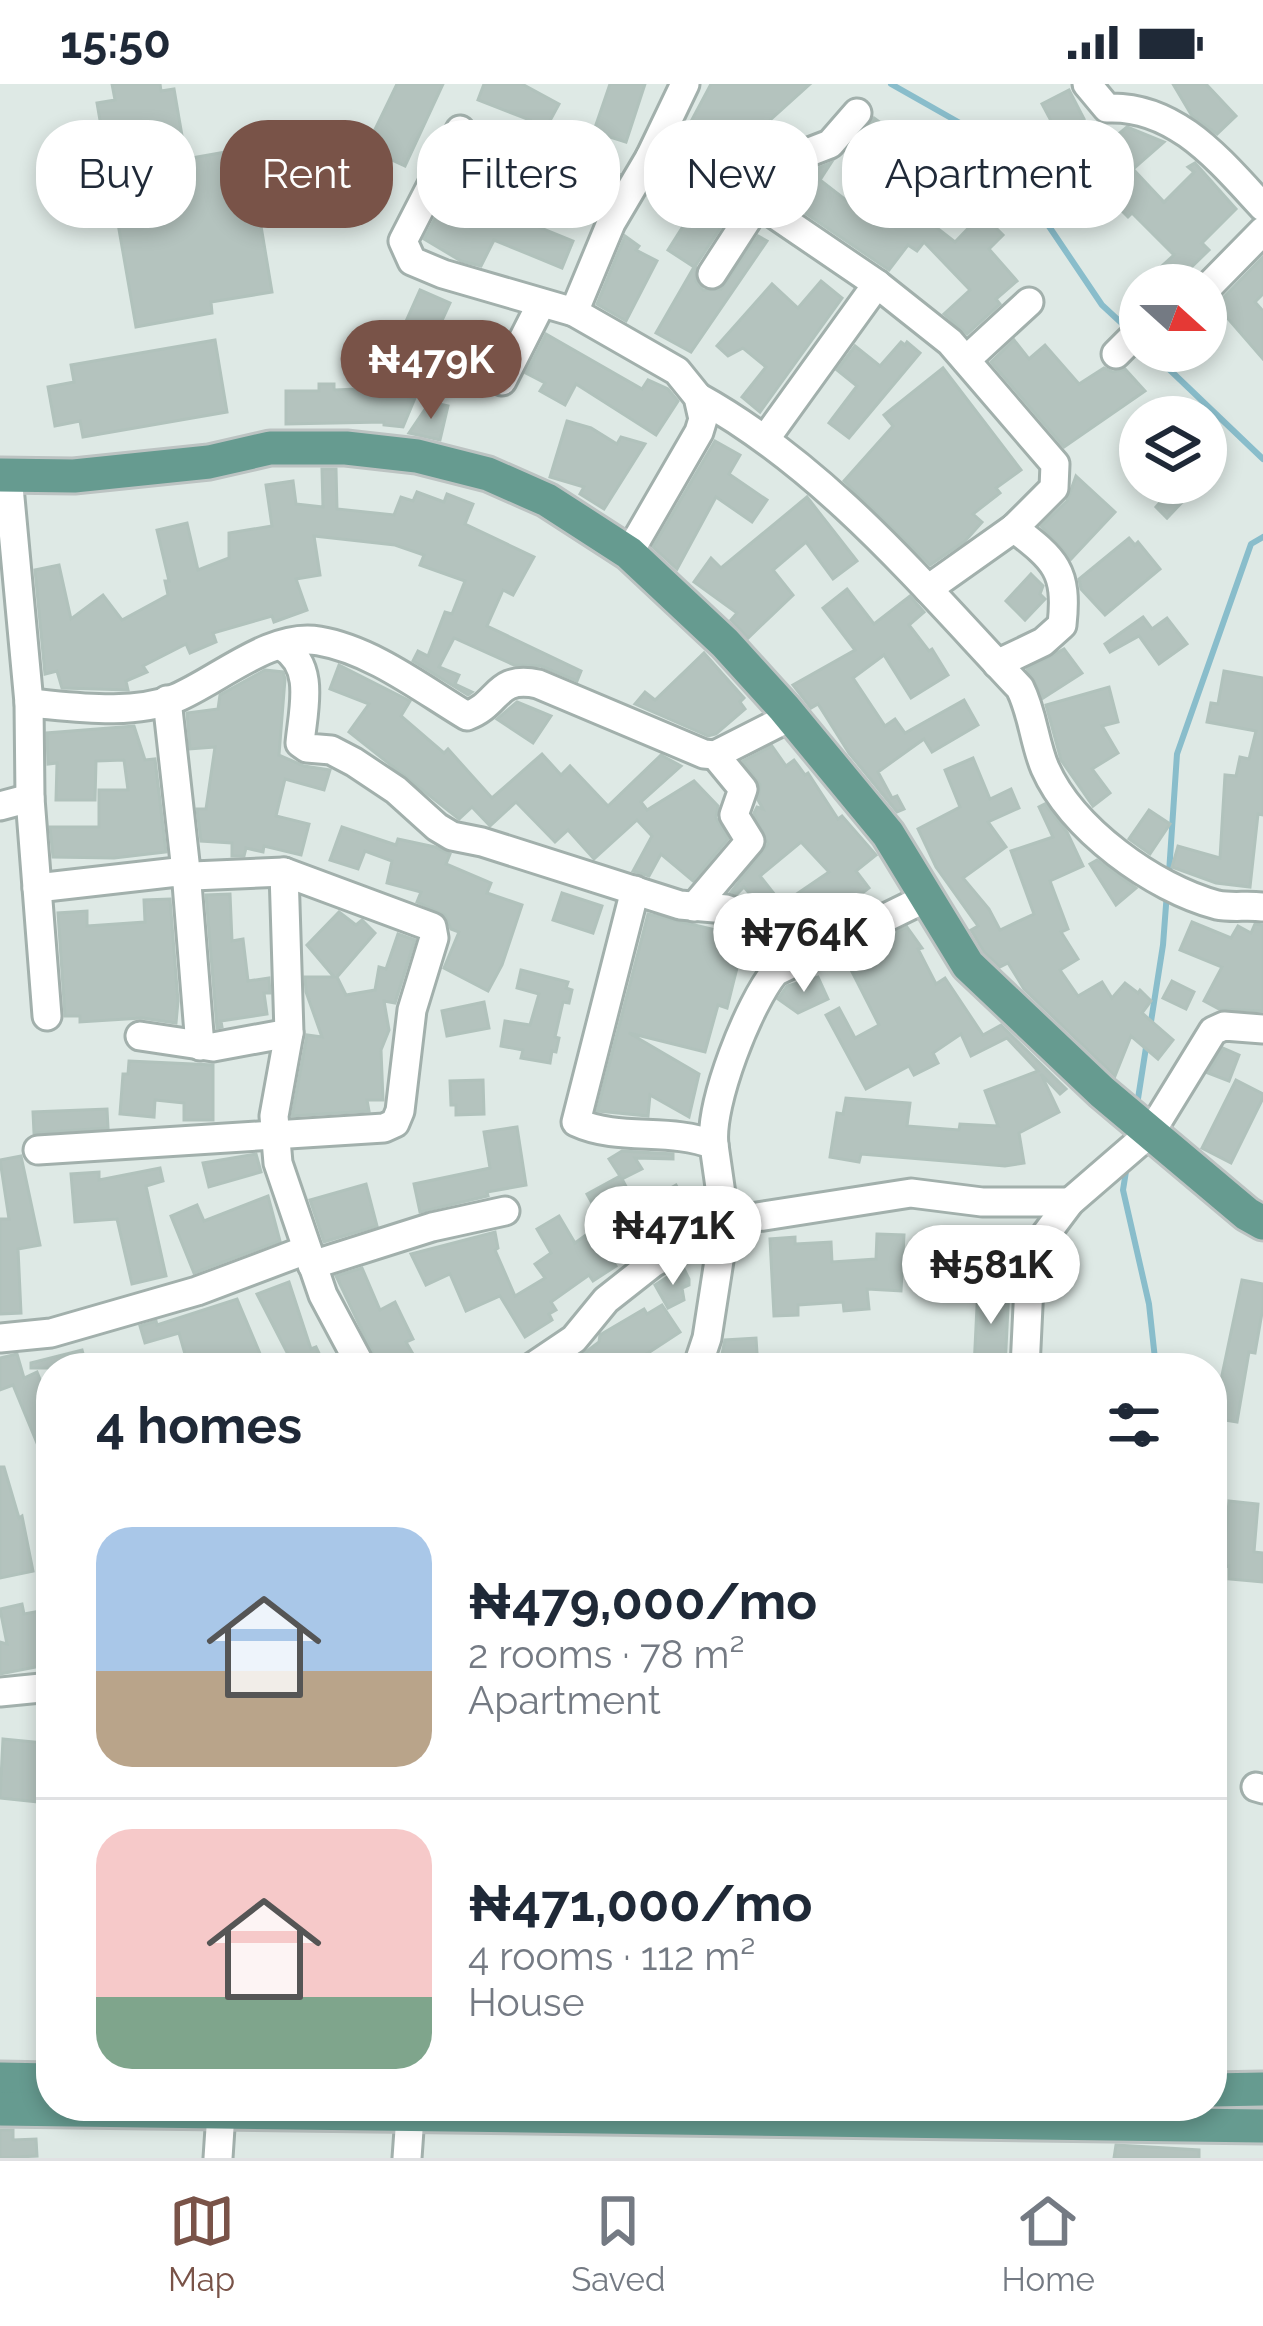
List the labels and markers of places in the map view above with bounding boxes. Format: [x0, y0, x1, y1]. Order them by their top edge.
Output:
pin: ₦479K [347, 320, 515, 422]
pin: ₦764K [720, 893, 888, 995]
pin: ₦471K [589, 1186, 757, 1288]
pin: ₦581K [907, 1225, 1075, 1327]

